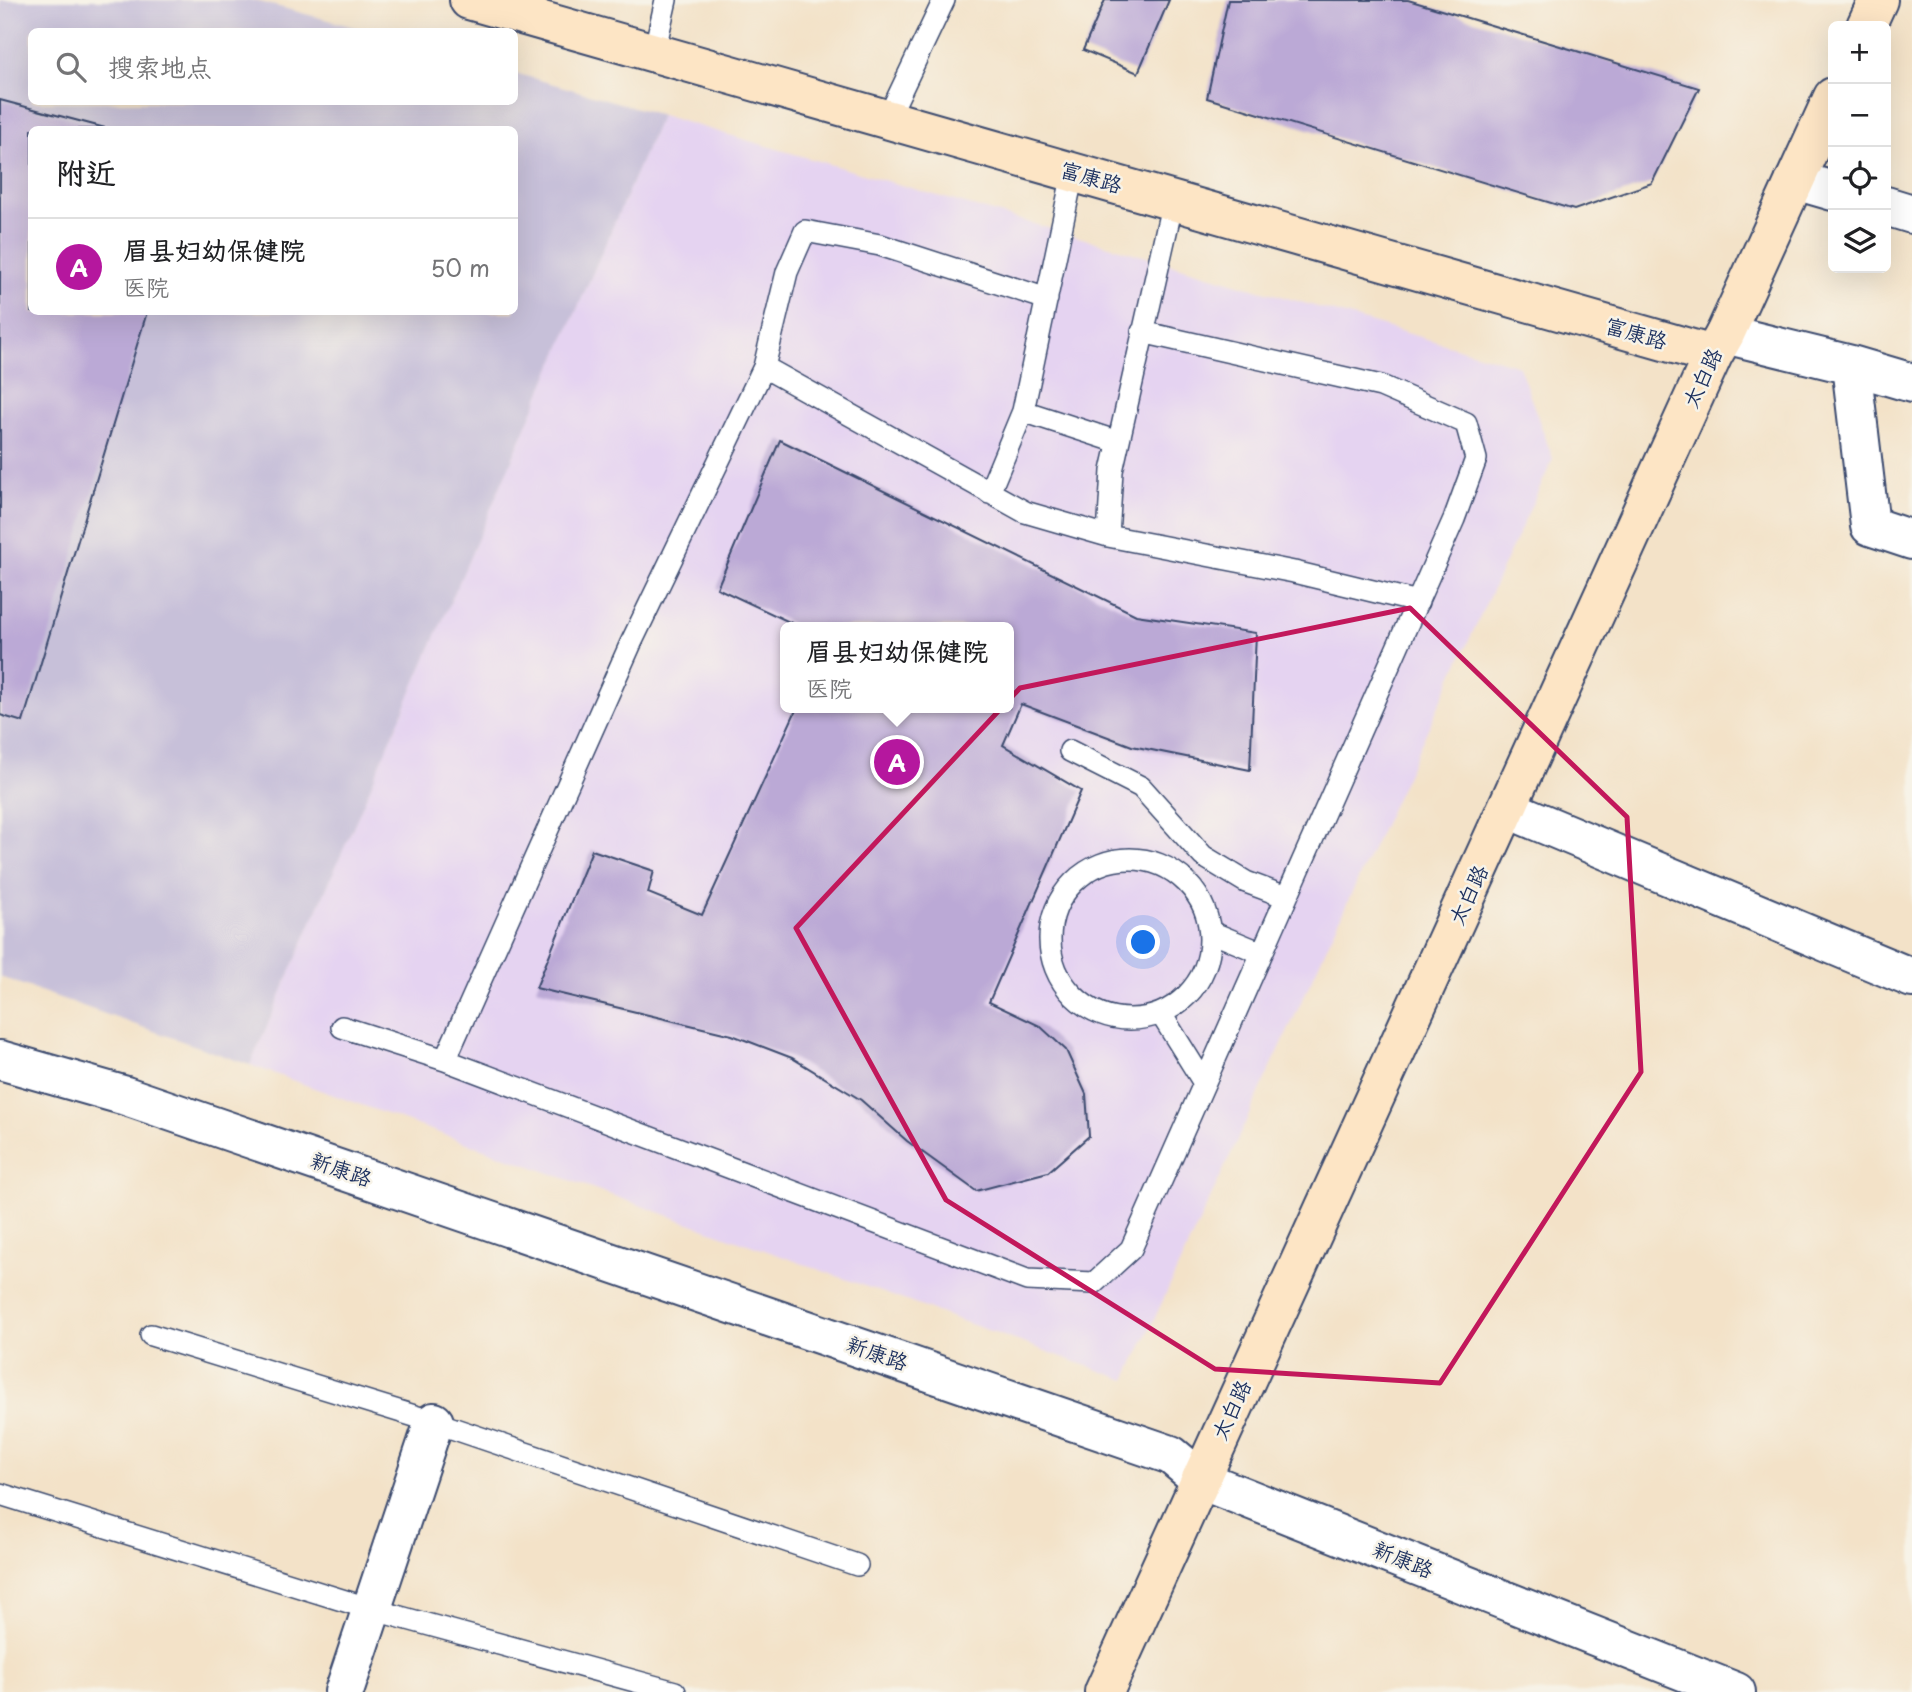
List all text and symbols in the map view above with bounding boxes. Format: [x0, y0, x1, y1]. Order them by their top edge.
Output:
map controls [1828, 21, 1891, 273]
button: + [1828, 21, 1891, 84]
search box [28, 28, 518, 105]
text: 搜索地点 [108, 47, 212, 86]
icon: search [52, 48, 90, 86]
button: − [1828, 84, 1891, 147]
button: locate [1828, 147, 1891, 210]
text: 附近 [56, 149, 116, 194]
street label: 富康路 [1057, 152, 1126, 200]
button: layers [1828, 210, 1891, 273]
text: 眉县妇幼保健院 [123, 230, 305, 269]
text: A [70, 250, 88, 285]
text: 50 m [430, 250, 490, 285]
text: 医院 [123, 269, 169, 304]
street label: 富康路 [1602, 308, 1671, 356]
street label: 太白路 [1673, 342, 1729, 412]
popup [780, 622, 1014, 713]
text: 眉县妇幼保健院 [806, 631, 988, 670]
text: 医院 [806, 670, 852, 705]
pin: A [874, 736, 920, 788]
street label: 太白路 [1439, 859, 1495, 929]
your location [1126, 925, 1160, 959]
street label: 新康路 [307, 1143, 377, 1193]
street label: 新康路 [843, 1327, 913, 1377]
street label: 太白路 [1202, 1374, 1258, 1444]
street label: 新康路 [1369, 1532, 1439, 1585]

